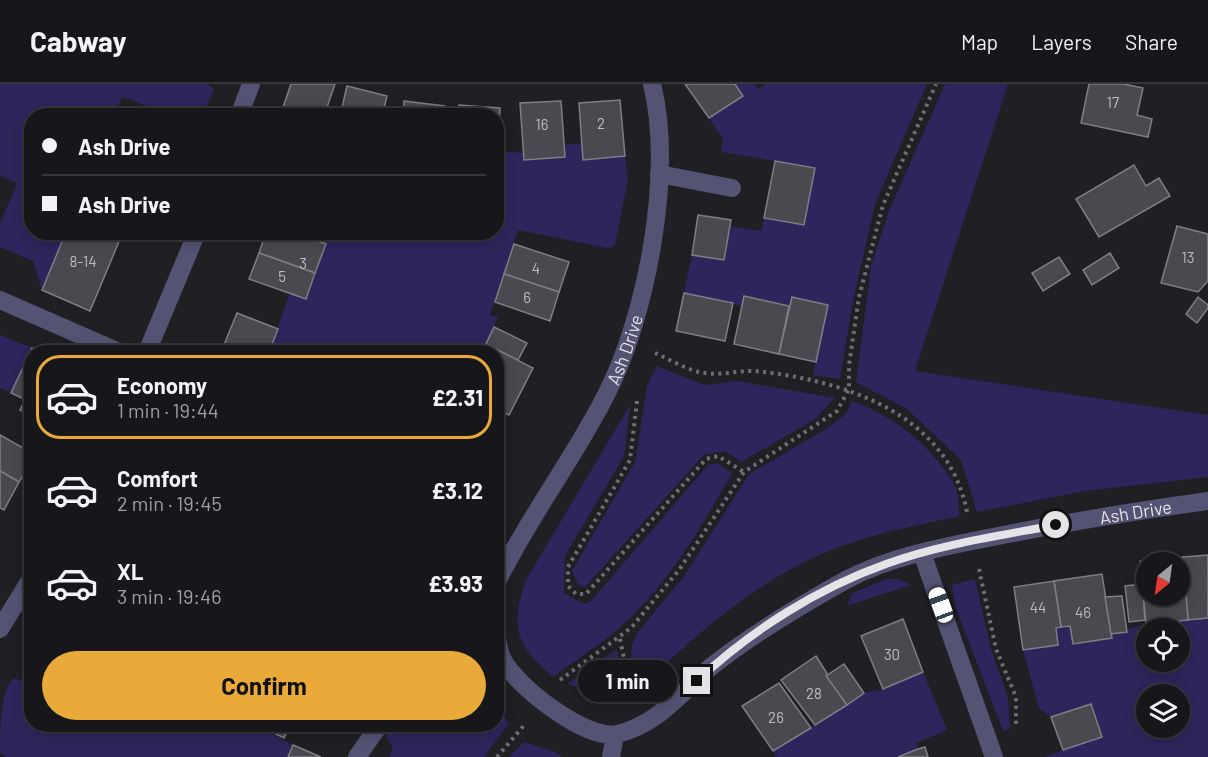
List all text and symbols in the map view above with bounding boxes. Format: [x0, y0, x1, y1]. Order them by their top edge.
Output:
text: Cabway [30, 24, 127, 58]
text: Map [961, 29, 998, 54]
text: Layers [1031, 29, 1092, 54]
text: Share [1125, 29, 1178, 54]
house number: 17 [1107, 93, 1119, 111]
house number: 2 [597, 114, 605, 132]
house number: 16 [536, 115, 548, 133]
text: Ash Drive [78, 133, 171, 159]
text: Ash Drive [78, 191, 171, 217]
house number: 13 [1182, 248, 1194, 266]
house number: 8-14 [69, 252, 97, 270]
house number: 3 [299, 254, 307, 272]
house number: 4 [532, 259, 540, 277]
house number: 5 [278, 267, 286, 285]
house number: 6 [523, 288, 531, 306]
street label: Ash Drive [602, 312, 647, 388]
icon: car [45, 370, 99, 424]
text: Economy [117, 372, 207, 398]
text: £2.31 [432, 384, 483, 410]
text: 1 min · 19:44 [117, 398, 219, 422]
icon: car [45, 463, 99, 517]
text: Comfort [117, 465, 198, 491]
text: £3.12 [432, 477, 483, 503]
text: 2 min · 19:45 [117, 491, 222, 515]
street label: Ash Drive [1098, 495, 1173, 528]
route start [1042, 511, 1069, 538]
north arrow [1136, 552, 1190, 606]
map controls [1136, 552, 1190, 738]
icon: car [45, 556, 99, 610]
text: XL [117, 558, 143, 584]
text: £3.93 [428, 570, 483, 596]
text: 3 min · 19:46 [117, 584, 221, 608]
car [926, 585, 956, 625]
house number: 44 [1030, 598, 1046, 616]
house number: 46 [1075, 603, 1091, 621]
button: locate [1136, 618, 1190, 672]
house number: 30 [884, 645, 900, 663]
button: Confirm [42, 651, 486, 720]
callout: 1 min [577, 660, 676, 702]
route end [683, 667, 710, 694]
text: 1 min [606, 669, 649, 693]
house number: 28 [806, 684, 822, 702]
button: layers [1136, 684, 1190, 738]
house number: 26 [768, 708, 784, 726]

